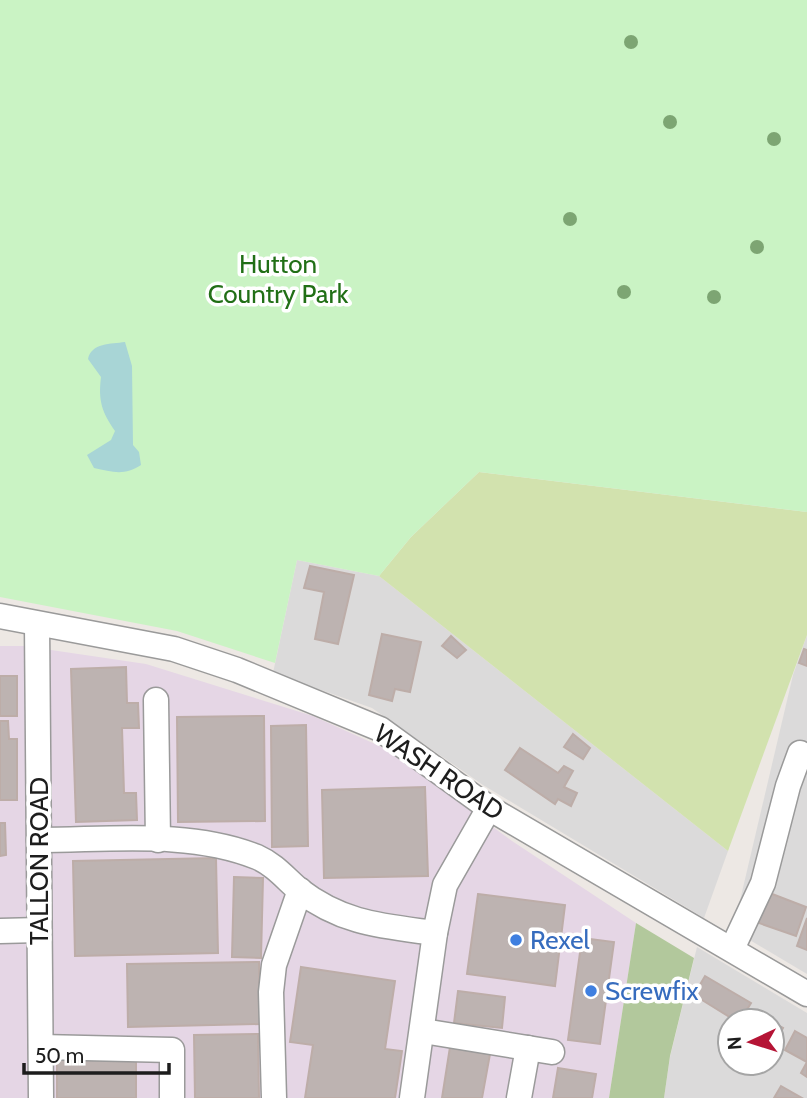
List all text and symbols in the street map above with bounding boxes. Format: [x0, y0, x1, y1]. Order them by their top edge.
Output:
park label: Hutton Country Park [208, 248, 349, 310]
street label: WASH ROAD [368, 717, 510, 827]
street label: TALLON ROAD [23, 777, 55, 945]
place label: Rexel [530, 924, 590, 956]
marker: Rexel [508, 932, 524, 948]
place label: Screwfix [605, 975, 699, 1007]
marker: Screwfix [583, 983, 599, 999]
north arrow [716, 1007, 786, 1077]
scale bar [24, 1032, 170, 1076]
text: N [723, 1036, 746, 1051]
text: 50 m [35, 1043, 84, 1068]

